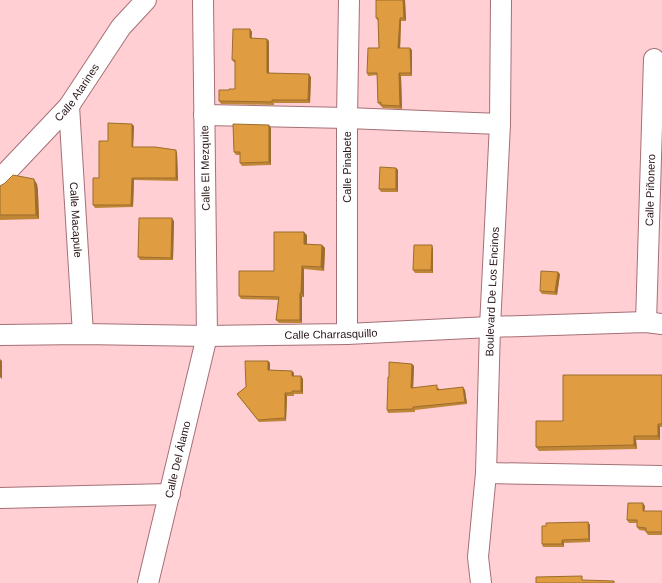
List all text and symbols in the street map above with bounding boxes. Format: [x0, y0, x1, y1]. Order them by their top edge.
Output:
street label: Calle Atarines [52, 61, 102, 124]
street label: Calle El Mezquite [198, 125, 212, 211]
street label: Calle Pinabete [341, 131, 353, 203]
street label: Calle Piñonero [643, 154, 657, 226]
street label: Calle Macapule [68, 182, 84, 258]
street label: Boulevard De Los Encinos [483, 226, 501, 357]
street label: Calle Charrasquillo [284, 327, 378, 341]
street label: Calle Del Álamo [162, 420, 193, 499]

